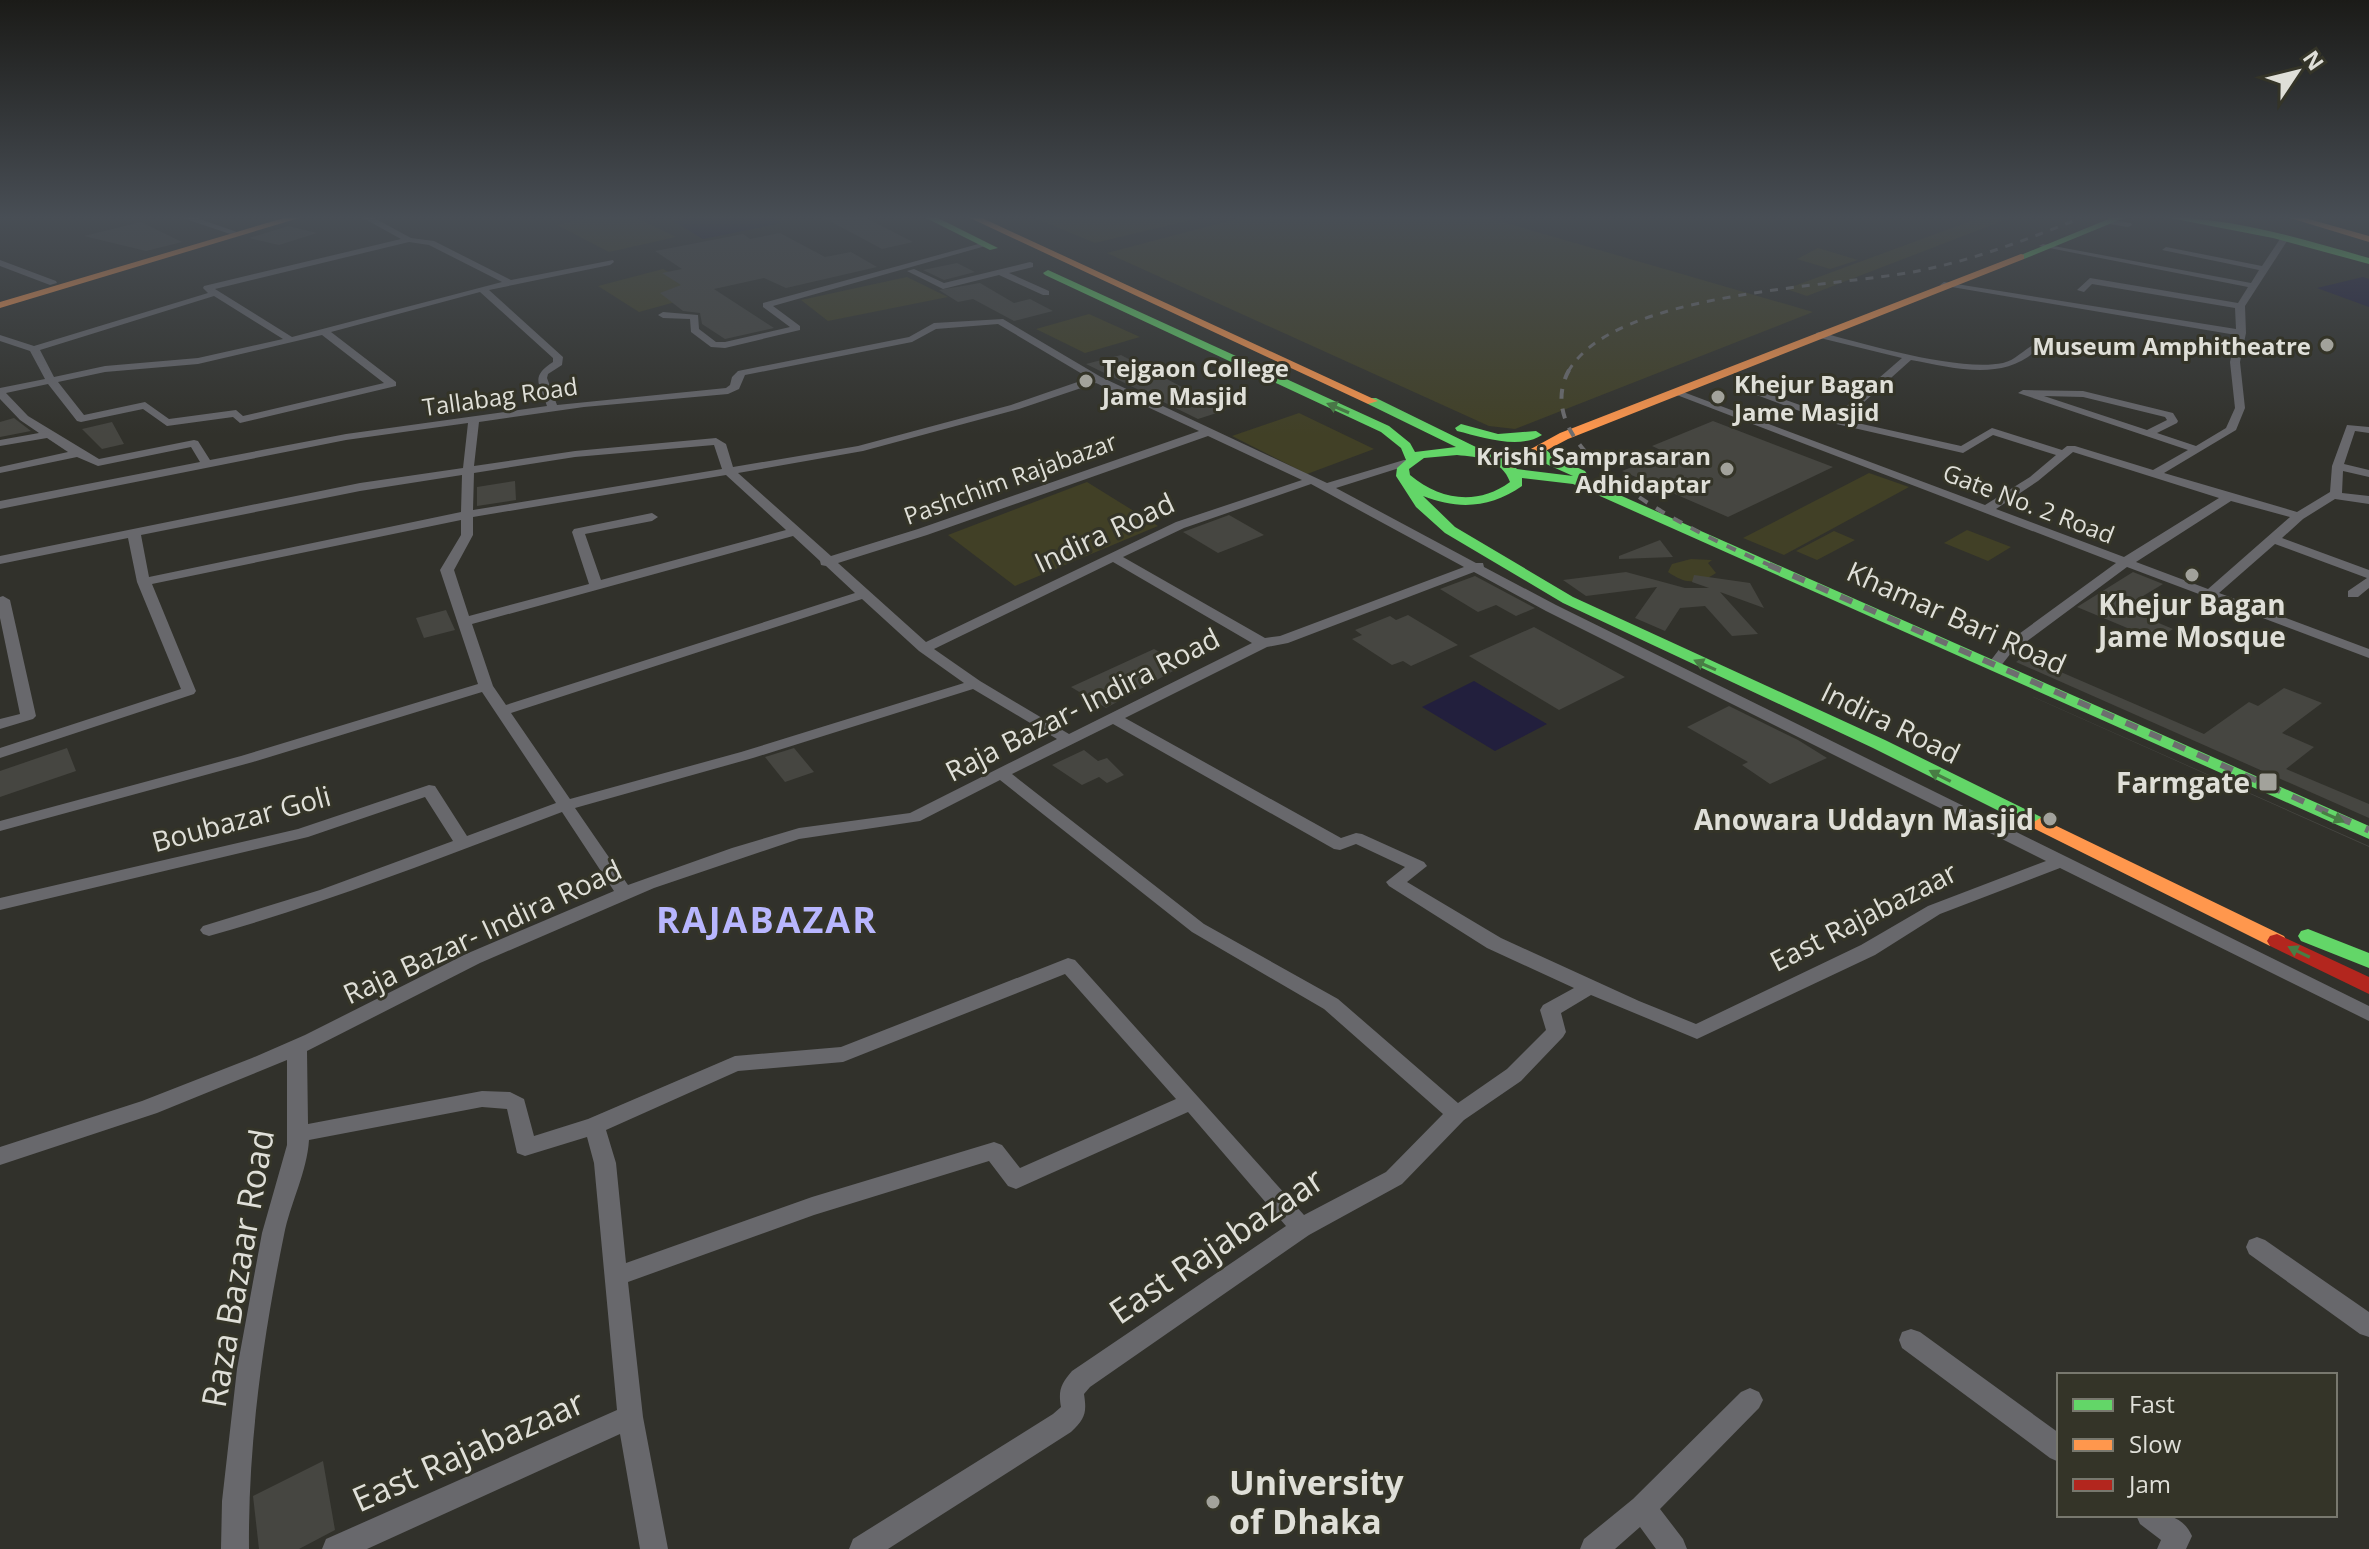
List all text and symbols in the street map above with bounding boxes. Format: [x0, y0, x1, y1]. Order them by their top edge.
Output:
north arrow [2257, 32, 2337, 112]
text: N [2297, 44, 2332, 76]
place label: Museum Amphitheatre [2032, 329, 2311, 362]
marker: Museum Amphitheatre [2318, 336, 2336, 354]
place label: Tejgaon College Jame Masjid [1100, 351, 1289, 412]
place label: Khejur Bagan Jame Masjid [1732, 367, 1895, 428]
street label: Tallabag Road [420, 369, 580, 423]
marker: Tejgaon College Jame Masjid [1077, 372, 1095, 390]
marker: Khejur Bagan Jame Masjid [1709, 388, 1727, 406]
one-way arrow [1327, 402, 1350, 415]
street label: Pashchim Rajabazar [899, 424, 1121, 532]
place label: Krishi Samprasaran Adhidaptar [1476, 439, 1711, 500]
street label: Gate No. 2 Road [1938, 455, 2120, 551]
marker: Krishi Samprasaran Adhidaptar [1718, 460, 1736, 478]
street label: Indira Road [1028, 483, 1180, 581]
street label: Khamar Bari Road [1841, 552, 2073, 682]
marker: Khejur Bagan Jame Mosque [2183, 566, 2201, 584]
place label: Khejur Bagan Jame Mosque [2095, 585, 2286, 655]
street label: Raja Bazar- Indira Road [938, 618, 1226, 790]
one-way arrow [1693, 658, 1716, 671]
street label: Indira Road [1815, 672, 1967, 772]
place label: Farmgate [2116, 763, 2250, 801]
one-way arrow [1928, 769, 1951, 783]
marker: Farmgate [2257, 771, 2279, 793]
street label: Boubazar Goli [147, 776, 335, 860]
place label: Anowara Uddayn Masjid [1694, 800, 2034, 838]
marker: Anowara Uddayn Masjid [2041, 810, 2059, 828]
one-way arrow [2322, 810, 2345, 824]
street label: Raja Bazar- Indira Road [337, 850, 627, 1012]
street label: East Rajabazaar [1763, 852, 1964, 980]
district label: RAJABAZAR [656, 895, 878, 944]
one-way arrow [2287, 945, 2310, 959]
street label: Raza Bazaar Road [190, 1125, 284, 1411]
street label: East Rajabazaar [1100, 1156, 1332, 1334]
legend [2057, 1373, 2337, 1517]
street label: East Rajabazaar [345, 1378, 591, 1522]
text: Fast [2129, 1387, 2175, 1420]
text: Slow [2129, 1427, 2182, 1460]
place label: University of Dhaka [1229, 1459, 1404, 1544]
text: Jam [2127, 1467, 2171, 1500]
marker: University of Dhaka [1204, 1493, 1222, 1511]

